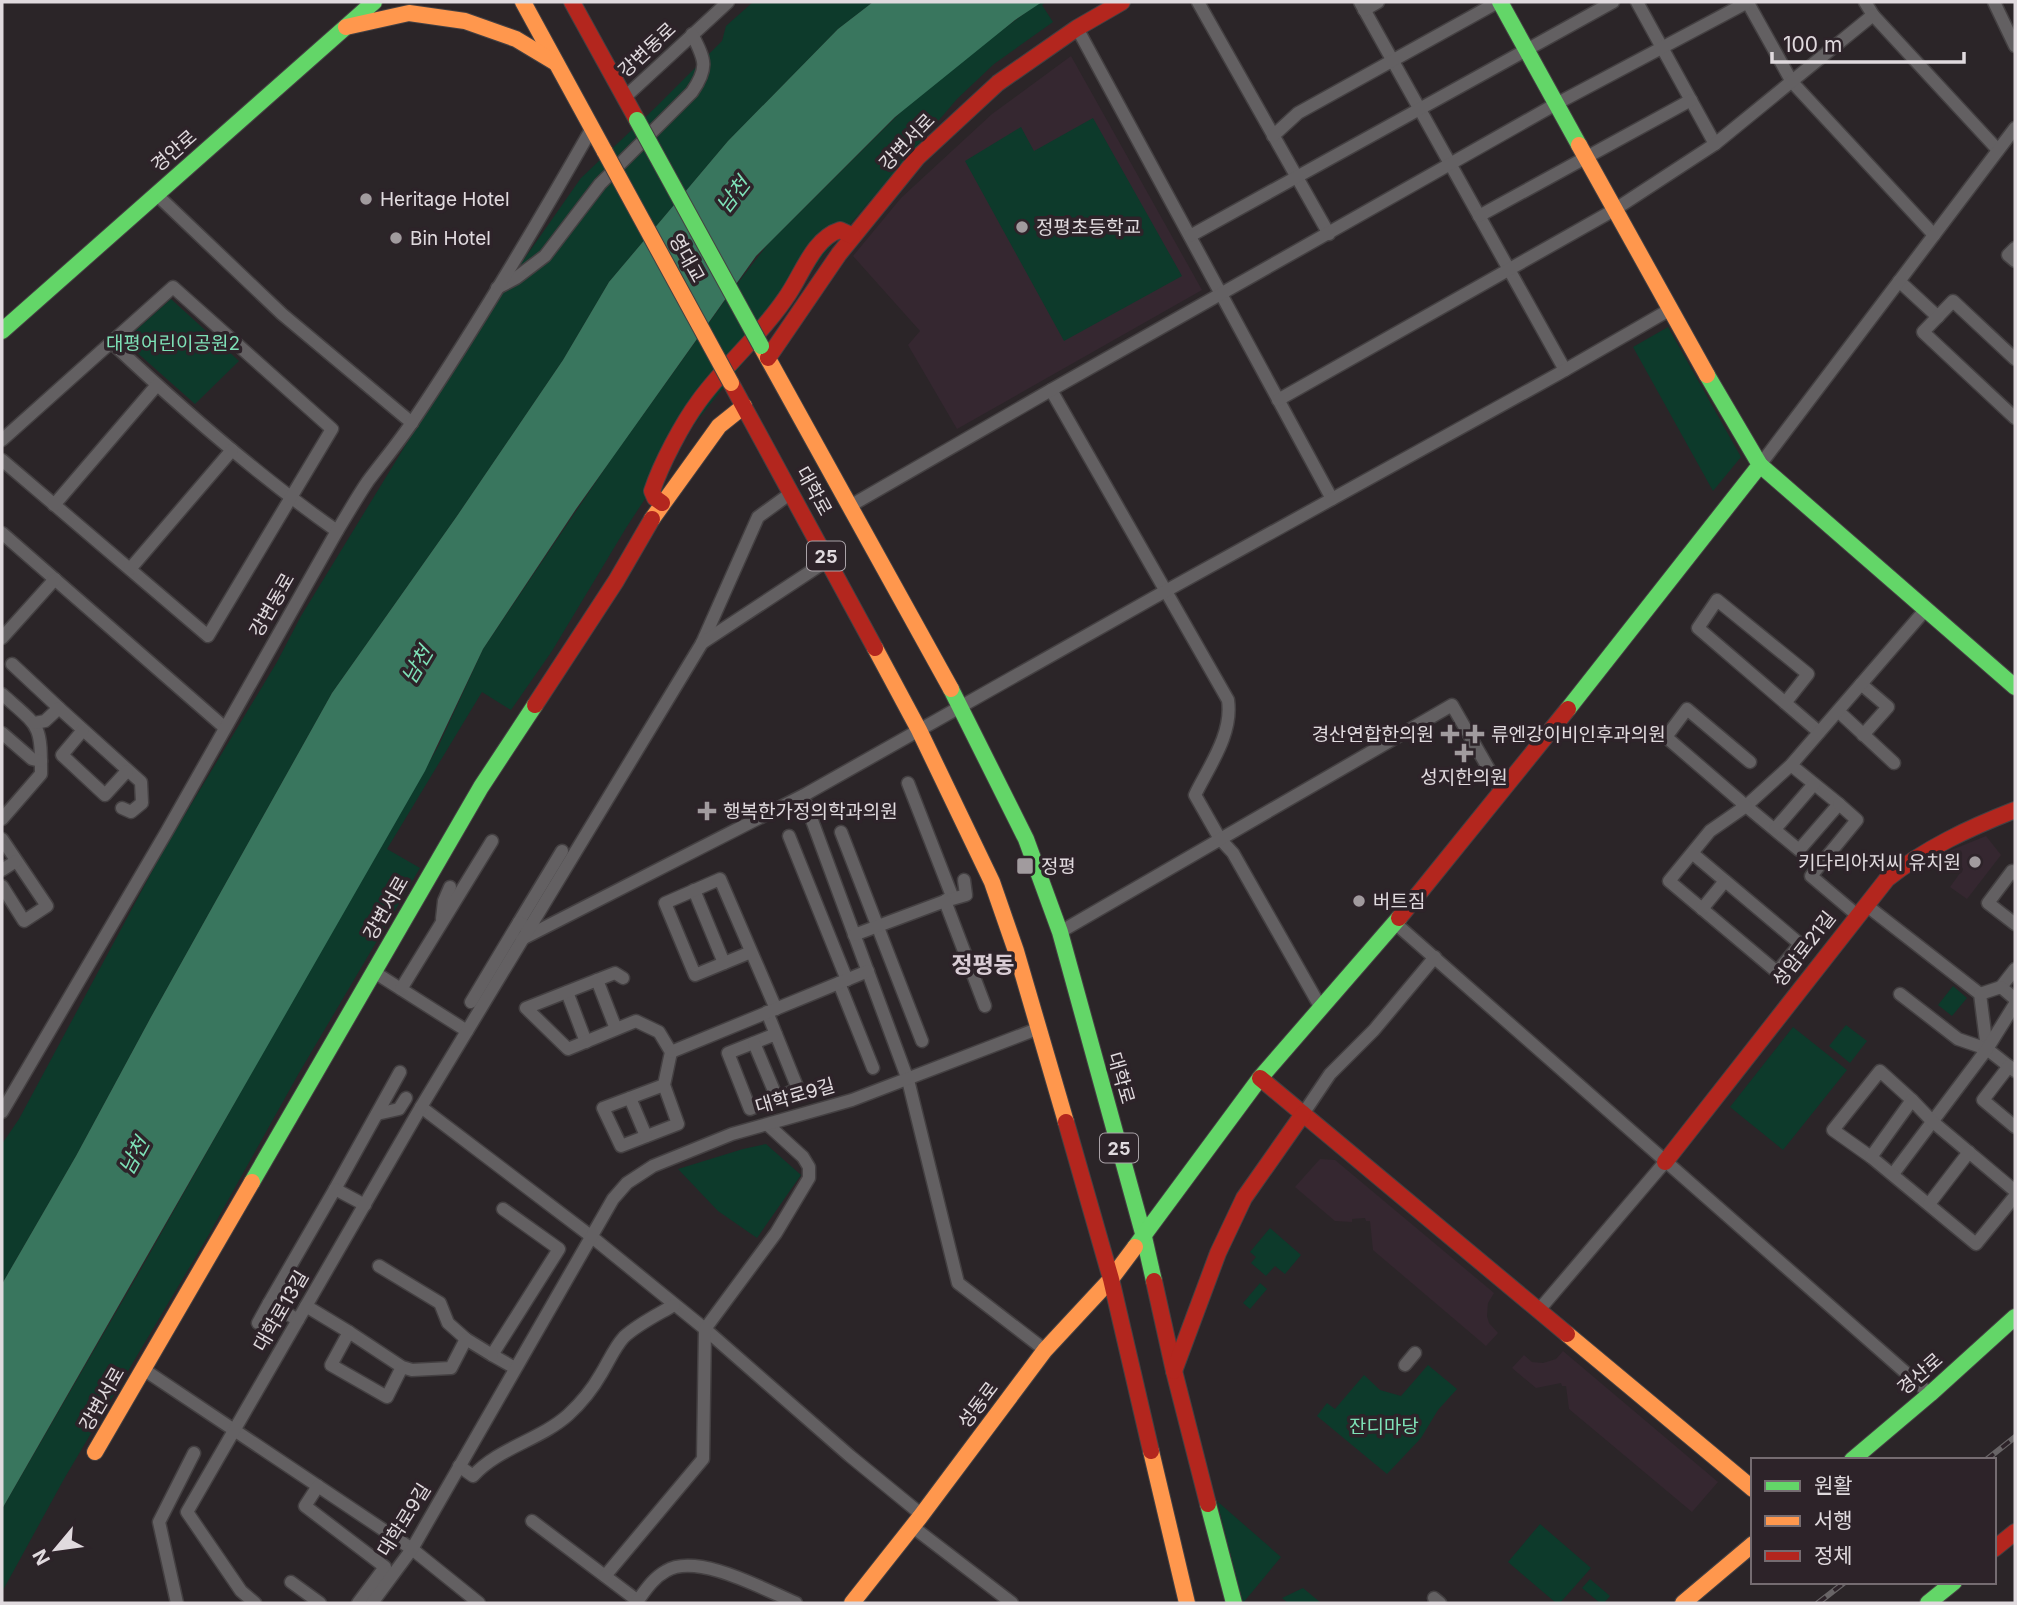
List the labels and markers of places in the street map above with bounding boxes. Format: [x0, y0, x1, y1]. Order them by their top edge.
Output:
place label: Heritage Hotel [380, 188, 510, 211]
marker: Heritage Hotel [358, 191, 374, 207]
place label: 정평초등학교 [1036, 216, 1141, 239]
marker: 정평초등학교 [1014, 219, 1030, 235]
place label: Bin Hotel [410, 227, 491, 250]
marker: Bin Hotel [388, 230, 404, 246]
place label: 경산연합한의원 [1312, 723, 1434, 746]
place label: 류엔강이비인후과의원 [1491, 723, 1666, 746]
marker: 경산연합한의원 [1440, 724, 1460, 744]
marker: 류엔강이비인후과의원 [1465, 724, 1485, 744]
marker: 성지한의원 [1454, 743, 1474, 763]
place label: 성지한의원 [1420, 766, 1508, 789]
place label: 행복한가정의학과의원 [723, 800, 898, 823]
marker: 행복한가정의학과의원 [697, 801, 717, 821]
place label: 키다리아저씨 유치원 [1798, 851, 1961, 874]
marker: 키다리아저씨 유치원 [1967, 854, 1983, 870]
place label: 정평 [1041, 855, 1076, 878]
marker: 정평 [1015, 856, 1035, 876]
place label: 버트짐 [1373, 890, 1425, 913]
marker: 버트짐 [1351, 893, 1367, 909]

